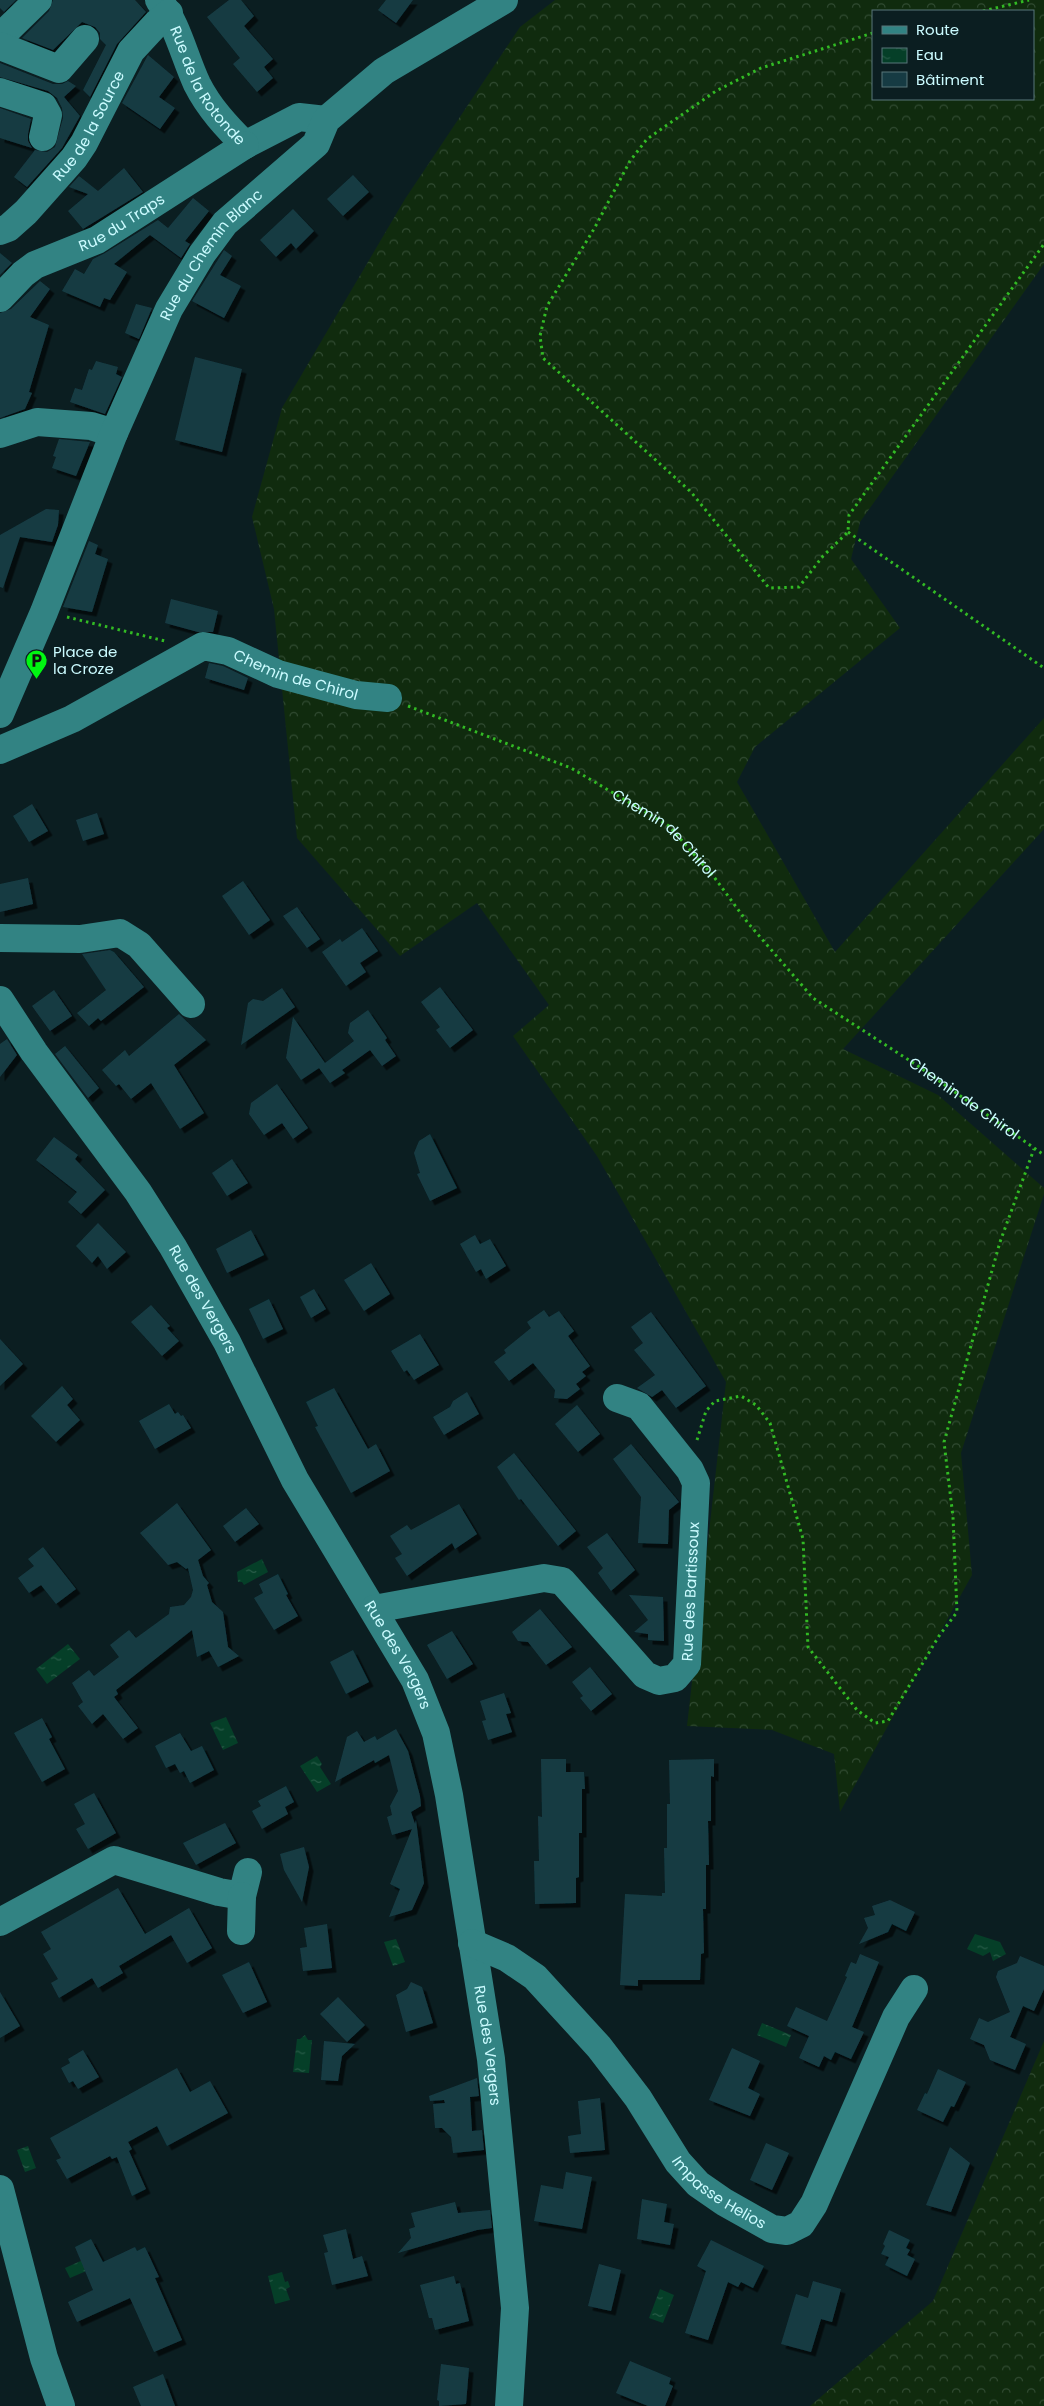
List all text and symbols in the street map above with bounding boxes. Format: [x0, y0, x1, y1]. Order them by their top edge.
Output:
legend [872, 10, 1034, 100]
text: Route [916, 19, 959, 40]
street label: Rue de la Rotonde [165, 22, 251, 150]
text: Eau [916, 44, 943, 65]
street label: Rue de la Source [47, 67, 129, 185]
text: Bâtiment [916, 69, 984, 90]
street label: Rue du Chemin Blanc [154, 184, 267, 323]
street label: Rue du Traps [75, 188, 169, 256]
place label: Place de la Croze [53, 641, 117, 679]
street label: Chemin de Chirol [230, 644, 360, 705]
parking icon: Place de la Croze [25, 649, 49, 680]
street label: Chemin de Chirol [608, 784, 721, 882]
street label: Chemin de Chirol [905, 1052, 1024, 1144]
street label: Rue des Vergers [164, 1241, 242, 1357]
street label: Rue des Bartissoux [676, 1521, 704, 1662]
street label: Rue des Vergers [360, 1597, 437, 1712]
street label: Rue des Vergers [469, 1984, 506, 2107]
street label: Impasse Helios [667, 2152, 770, 2234]

